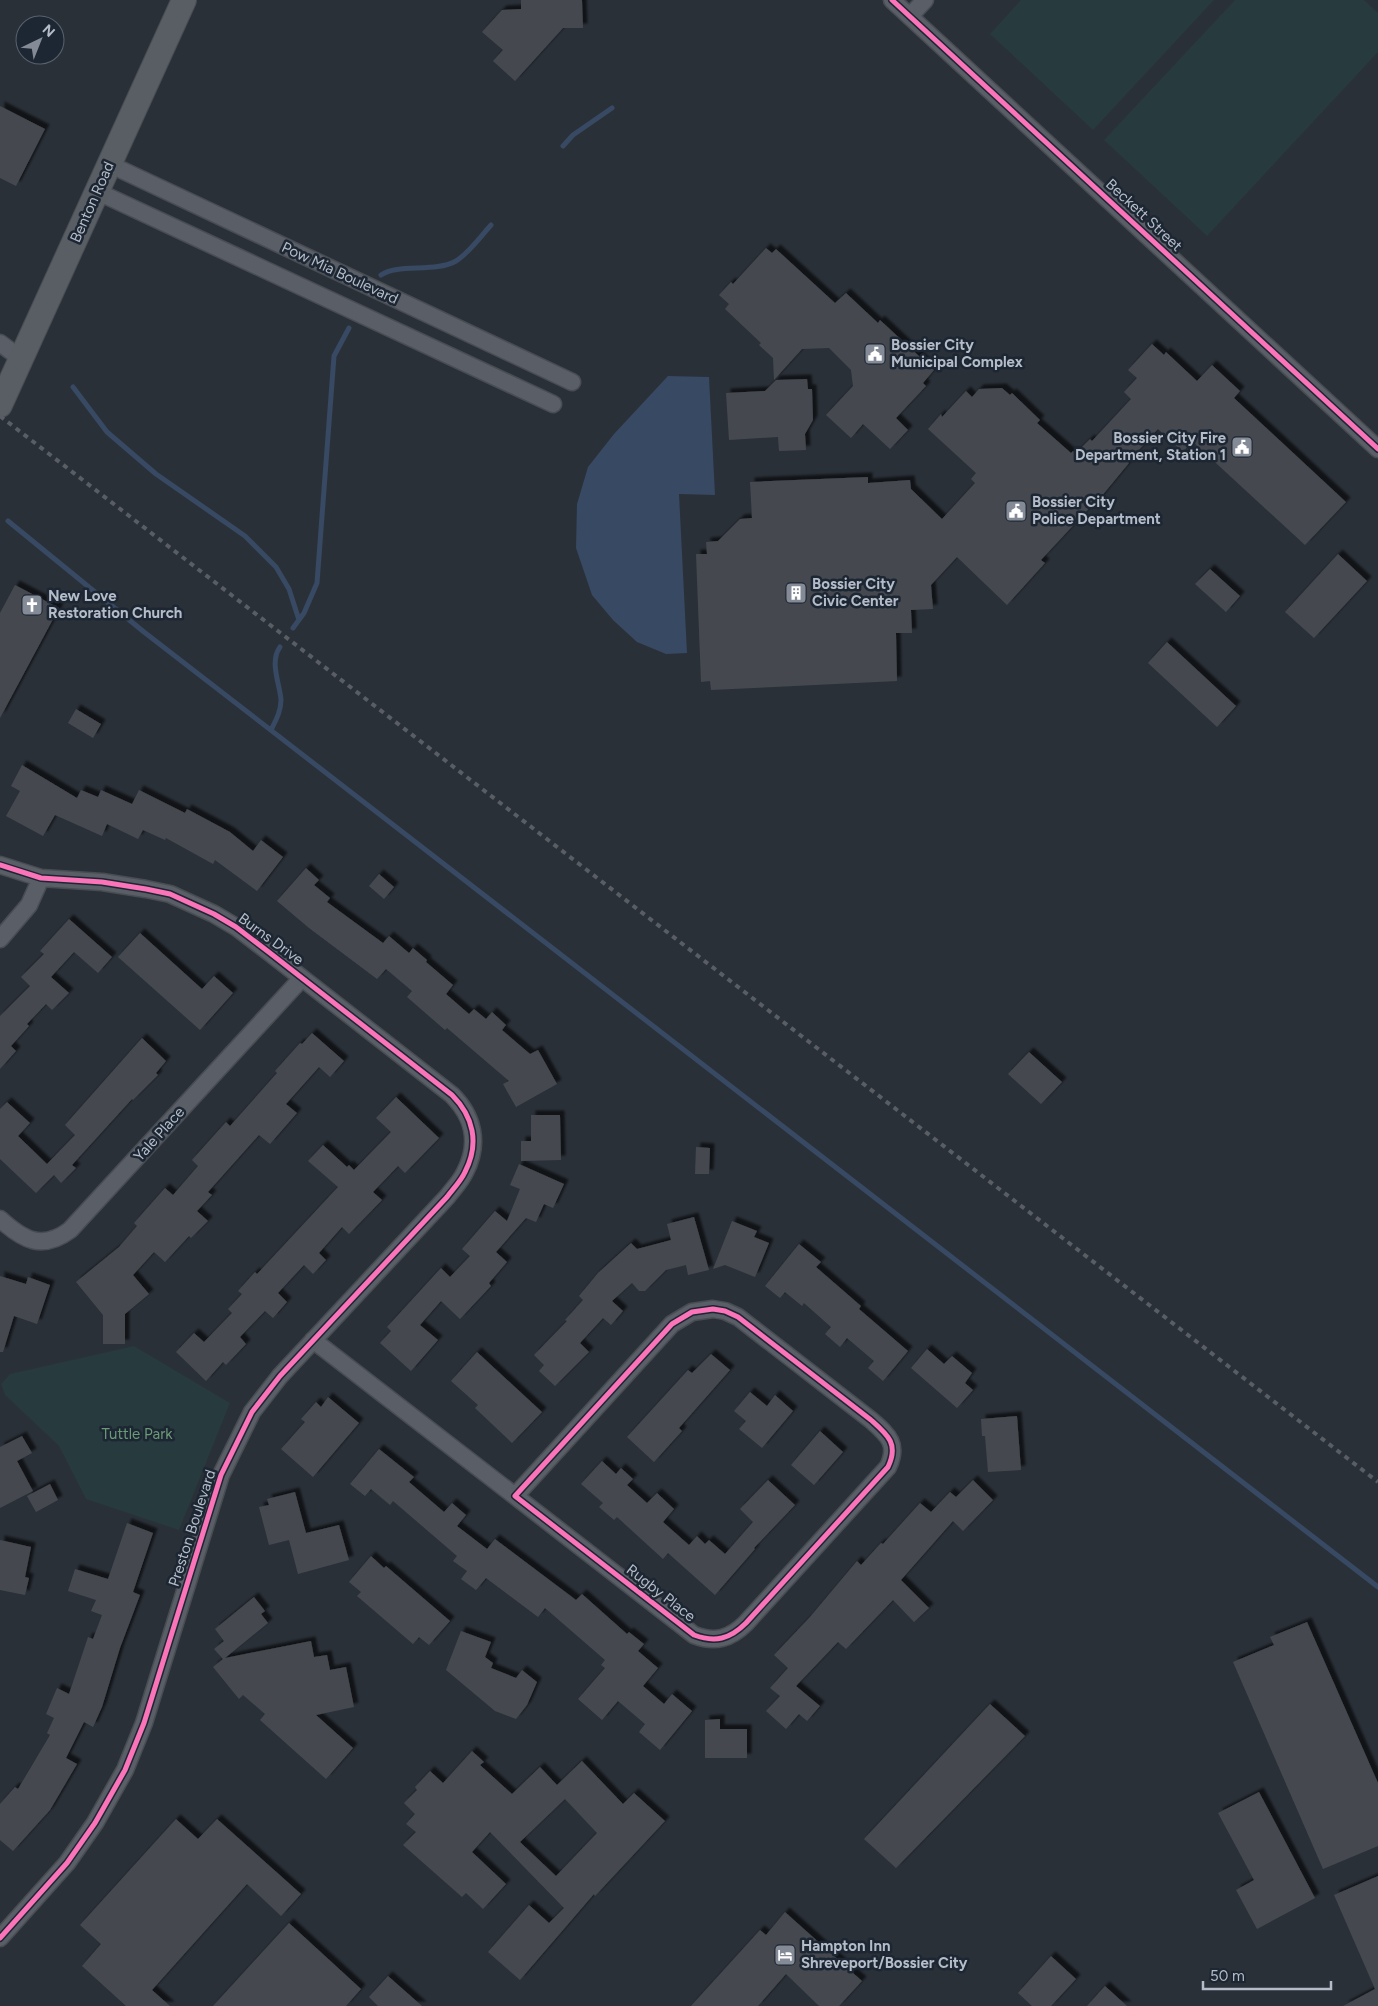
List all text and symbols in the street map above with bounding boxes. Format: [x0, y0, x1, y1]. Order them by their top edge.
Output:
north arrow [15, 15, 65, 65]
text: N [39, 21, 58, 41]
street label: Benton Road [66, 159, 118, 245]
street label: Beckett Street [1102, 175, 1186, 255]
street label: Pow Mia Boulevard [279, 238, 401, 308]
place label: Bossier City Municipal Complex [891, 336, 1023, 371]
public building icon: Bossier City Municipal Complex [863, 342, 887, 366]
place label: Bossier City Fire Department, Station 1 [1075, 429, 1227, 464]
public building icon: Bossier City Fire Department, Station 1 [1230, 435, 1254, 459]
place label: Bossier City Police Department [1032, 493, 1161, 528]
public building icon: Bossier City Police Department [1004, 499, 1028, 523]
place label: Bossier City Civic Center [812, 575, 899, 610]
building icon: Bossier City Civic Center [784, 581, 808, 605]
place label: New Love Restoration Church [48, 587, 182, 622]
church icon: New Love Restoration Church [20, 593, 44, 617]
street label: Burns Drive [235, 909, 307, 969]
street label: Yale Place [130, 1103, 188, 1165]
park label: Tuttle Park [101, 1425, 173, 1443]
street label: Preston Boulevard [165, 1467, 219, 1589]
street label: Rugby Place [623, 1560, 699, 1626]
place label: Hampton Inn Shreveport/Bossier City [801, 1937, 968, 1972]
hotel icon: Hampton Inn Shreveport/Bossier City [773, 1943, 797, 1967]
scale bar [1203, 1958, 1330, 1990]
text: 50 m [1210, 1967, 1245, 1985]

